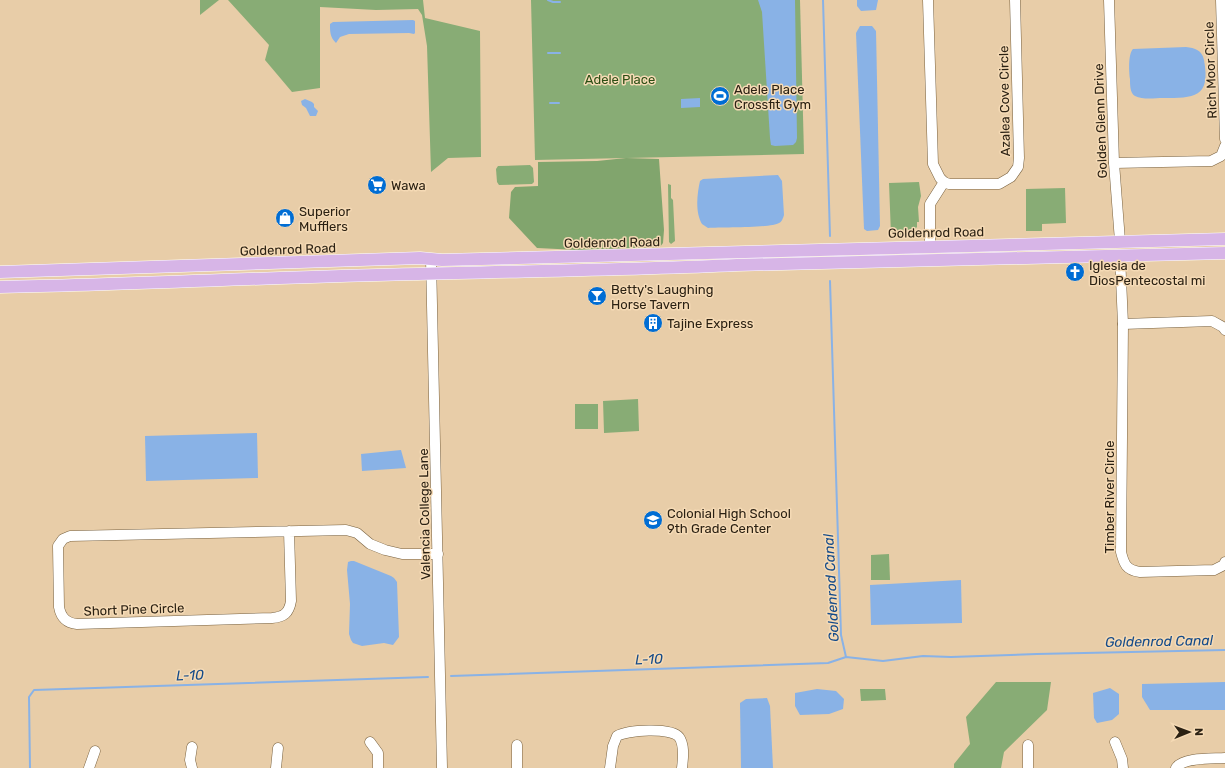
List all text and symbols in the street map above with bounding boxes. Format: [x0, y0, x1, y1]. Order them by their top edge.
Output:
street label: Rich Moor Circle [1201, 21, 1220, 119]
street label: Azalea Cove Circle [996, 45, 1013, 157]
street label: Golden Glenn Drive [1091, 63, 1110, 179]
park label: Adele Place [585, 72, 655, 87]
place label: Adele Place Crossfit Gym [734, 82, 811, 112]
sports icon: Adele Place Crossfit Gym [709, 85, 731, 107]
supermarket icon: Wawa [366, 174, 388, 196]
place label: Wawa [391, 178, 426, 193]
place label: Superior Mufflers [299, 204, 350, 234]
shop icon: Superior Mufflers [274, 207, 296, 229]
street label: Goldenrod Road [888, 224, 984, 241]
street label: Goldenrod Road [564, 234, 660, 251]
street label: Goldenrod Road [240, 240, 336, 259]
place label: Iglesia de DiosPentecostal mi [1089, 258, 1205, 288]
church icon: Iglesia de DiosPentecostal mi [1064, 261, 1086, 283]
place label: Betty's Laughing Horse Tavern [611, 282, 713, 312]
bar icon: Betty's Laughing Horse Tavern [586, 285, 608, 307]
building icon: Tajine Express [642, 312, 664, 334]
place label: Tajine Express [667, 316, 754, 331]
street label: Timber River Circle [1102, 440, 1117, 554]
street label: Valencia College Lane [416, 448, 434, 580]
place label: Colonial High School 9th Grade Center [667, 506, 791, 536]
school or university icon: Colonial High School 9th Grade Center [642, 509, 664, 531]
water label: Goldenrod Canal [820, 533, 843, 642]
street label: Short Pine Circle [83, 600, 185, 619]
water label: Goldenrod Canal [1105, 632, 1214, 651]
water label: L-10 [635, 651, 663, 668]
water label: L-10 [176, 667, 204, 684]
north arrow [1169, 712, 1209, 752]
text: N [1192, 728, 1205, 736]

